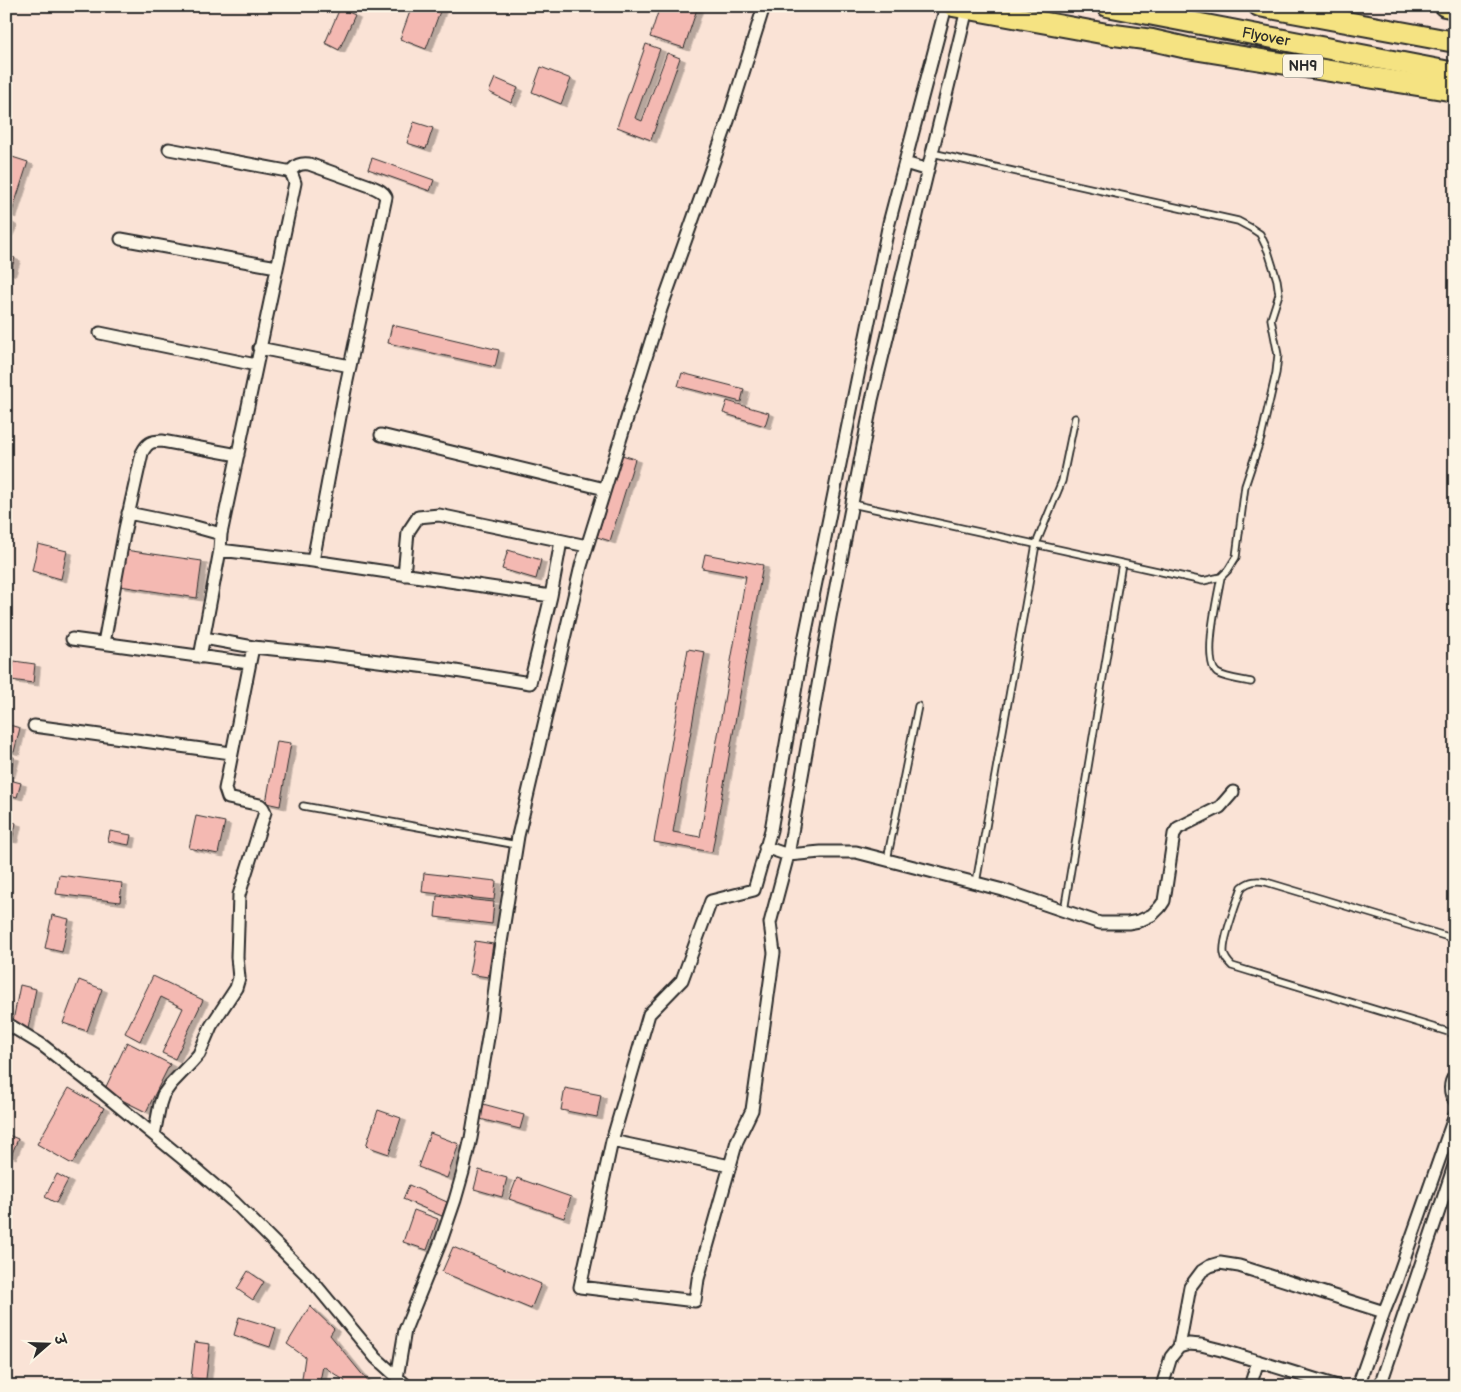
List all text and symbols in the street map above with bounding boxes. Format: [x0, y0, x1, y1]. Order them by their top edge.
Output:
street label: Flyover [1240, 23, 1292, 51]
road number: NH9 [1283, 54, 1323, 78]
north arrow [22, 1320, 72, 1370]
text: उ [49, 1331, 70, 1349]

